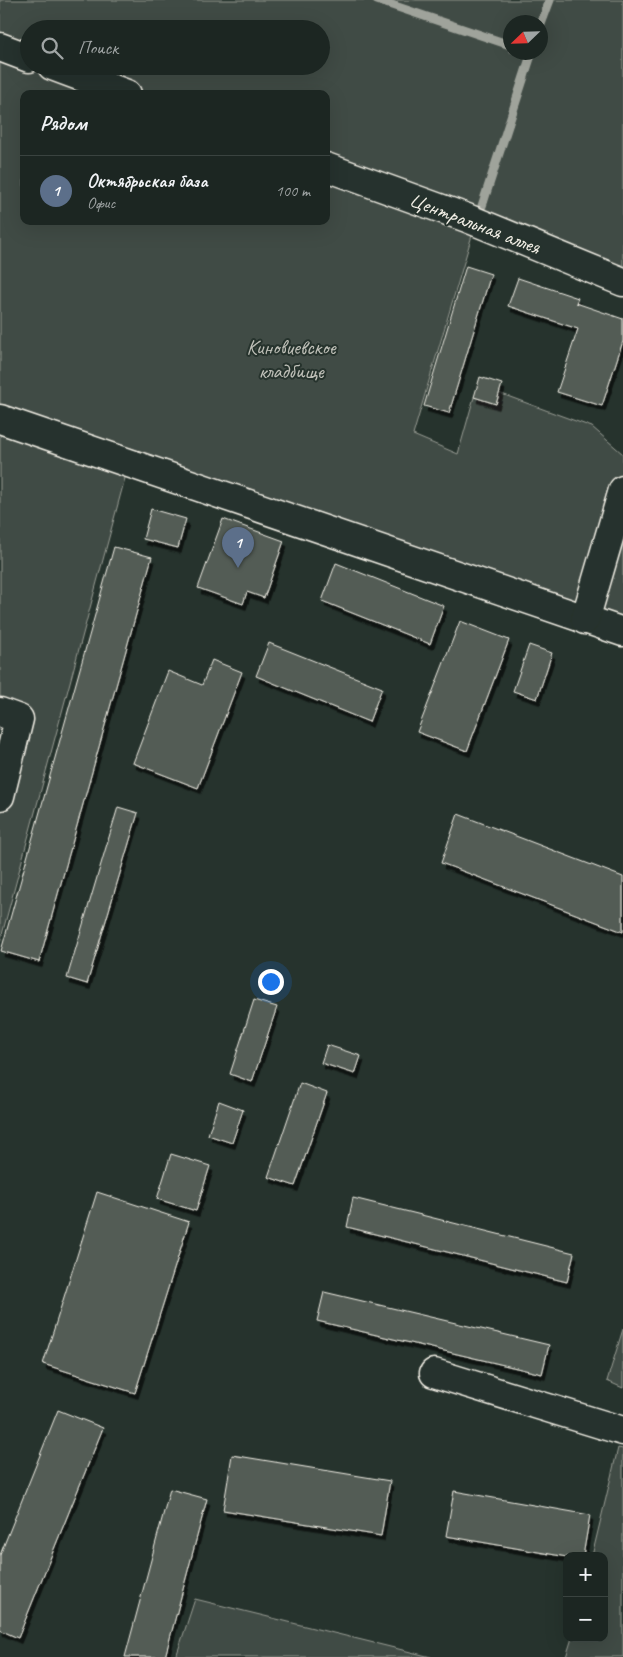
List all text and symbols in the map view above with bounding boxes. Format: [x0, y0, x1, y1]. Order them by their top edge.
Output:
north arrow [503, 15, 548, 60]
search box [20, 20, 330, 75]
icon: search [38, 34, 66, 62]
text: Поиск [78, 36, 118, 60]
text: Рядом [40, 110, 87, 136]
text: Октябрьская база [87, 169, 208, 193]
text: 1 [52, 181, 60, 201]
text: 100 m [276, 181, 310, 201]
street label: Центральная аллея [406, 186, 545, 260]
text: Офис [87, 193, 115, 213]
park label: Киновиевское кладбище [246, 334, 337, 384]
pin: 1 [222, 527, 254, 568]
your location [258, 969, 284, 995]
map controls [563, 1552, 608, 1642]
button: + [563, 1552, 608, 1597]
button: − [563, 1597, 608, 1642]

